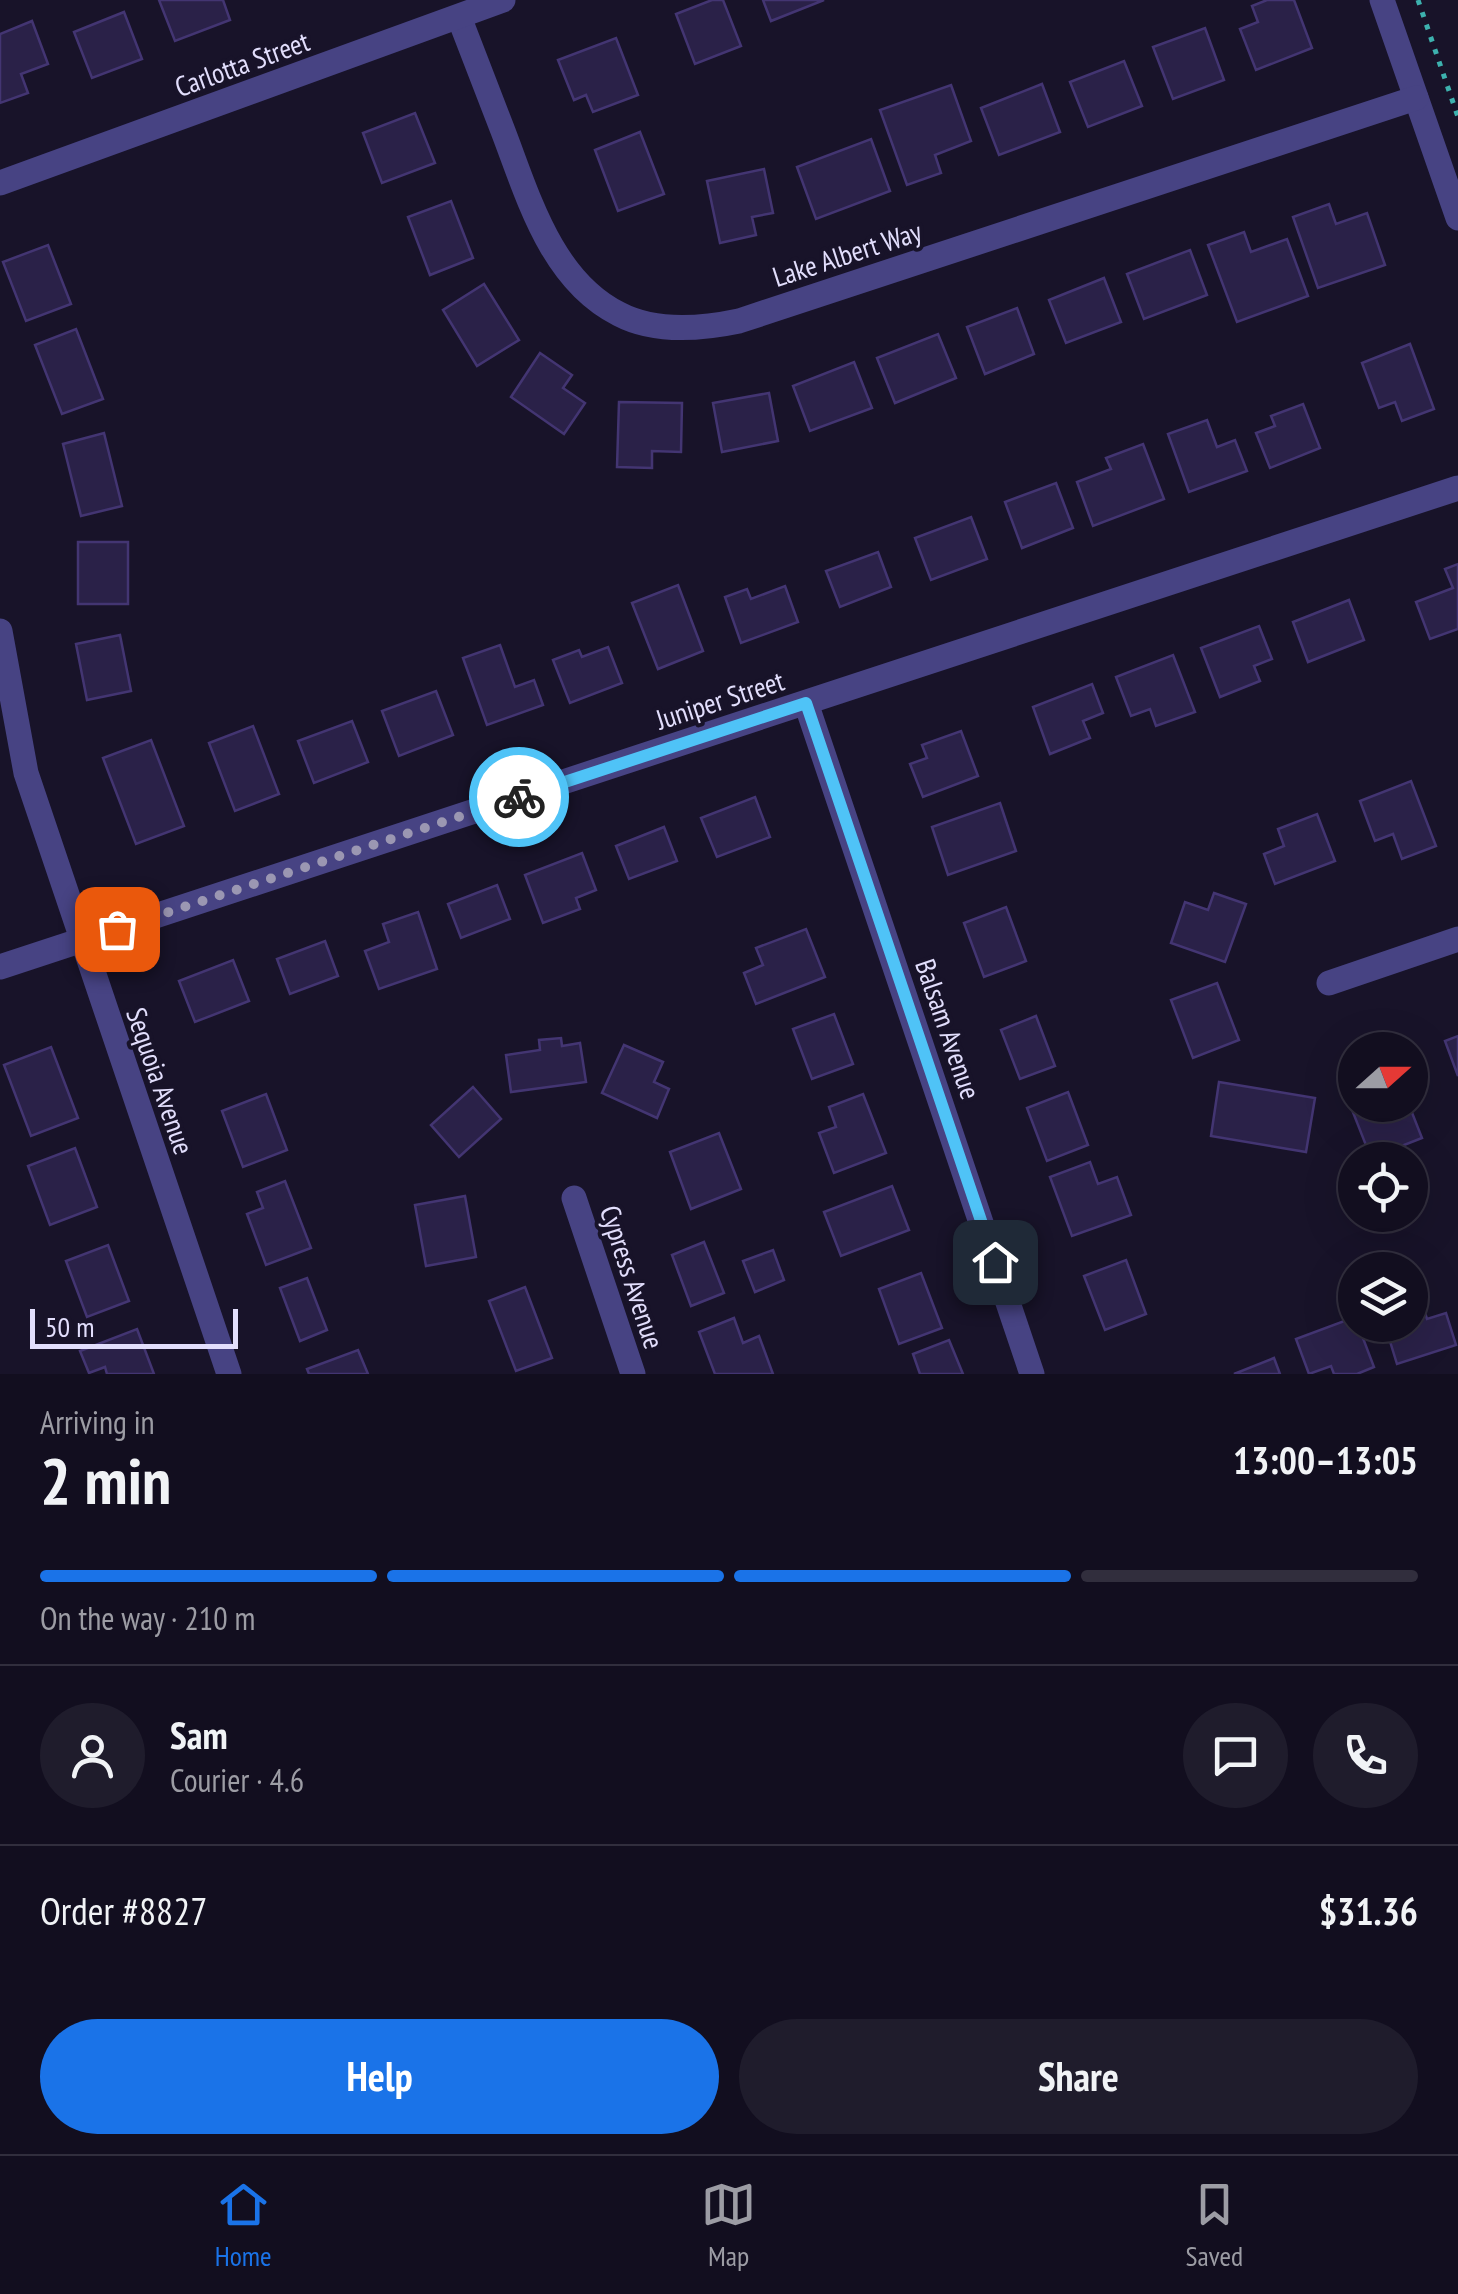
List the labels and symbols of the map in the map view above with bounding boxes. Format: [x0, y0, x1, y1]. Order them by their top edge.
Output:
street label: Carlotta Street [170, 22, 314, 105]
street label: Lake Albert Way [768, 212, 926, 295]
street label: Juniper Street [650, 661, 789, 738]
courier [469, 747, 569, 847]
pin [75, 887, 160, 972]
street label: Balsam Avenue [907, 954, 990, 1104]
street label: Sequoia Avenue [118, 1003, 203, 1159]
north arrow [1338, 1032, 1428, 1122]
street label: Cypress Avenue [592, 1200, 673, 1353]
pin [953, 1220, 1038, 1305]
scale bar [30, 1304, 238, 1348]

